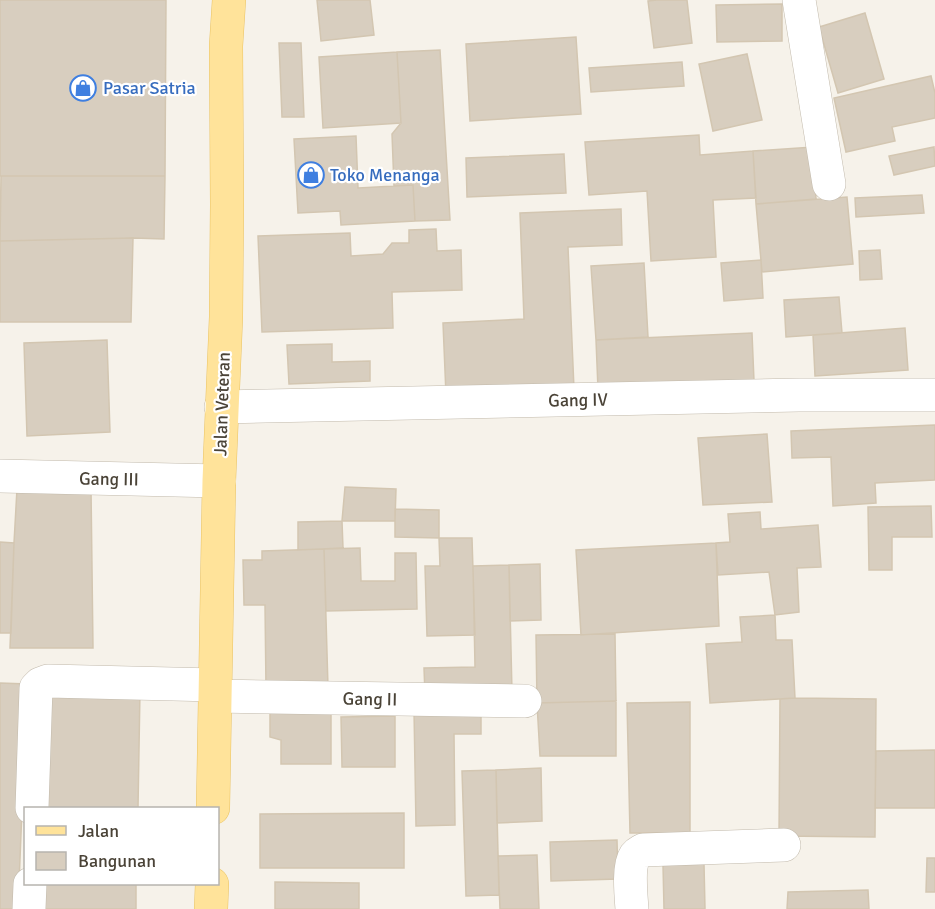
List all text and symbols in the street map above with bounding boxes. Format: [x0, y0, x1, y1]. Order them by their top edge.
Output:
shop icon: Pasar Satria [68, 73, 98, 103]
place label: Pasar Satria [103, 77, 196, 99]
shop icon: Toko Menanga [296, 160, 326, 190]
place label: Toko Menanga [330, 164, 440, 186]
street label: Jalan Veteran [209, 352, 235, 456]
street label: Gang IV [548, 388, 609, 412]
street label: Gang III [79, 467, 139, 491]
street label: Gang II [343, 688, 397, 710]
legend [24, 807, 219, 885]
text: Jalan [78, 820, 119, 842]
text: Bangunan [78, 850, 156, 872]

